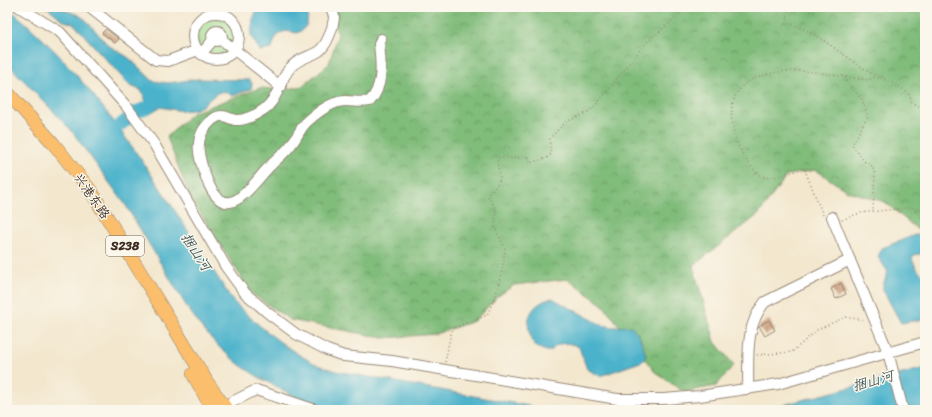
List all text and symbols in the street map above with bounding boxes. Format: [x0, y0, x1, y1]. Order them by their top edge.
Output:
street label: 兴港东路 [68, 168, 116, 224]
water label: 捆山河 [174, 228, 219, 278]
road number: S238 [106, 236, 144, 256]
water label: 捆山河 [849, 363, 899, 399]

